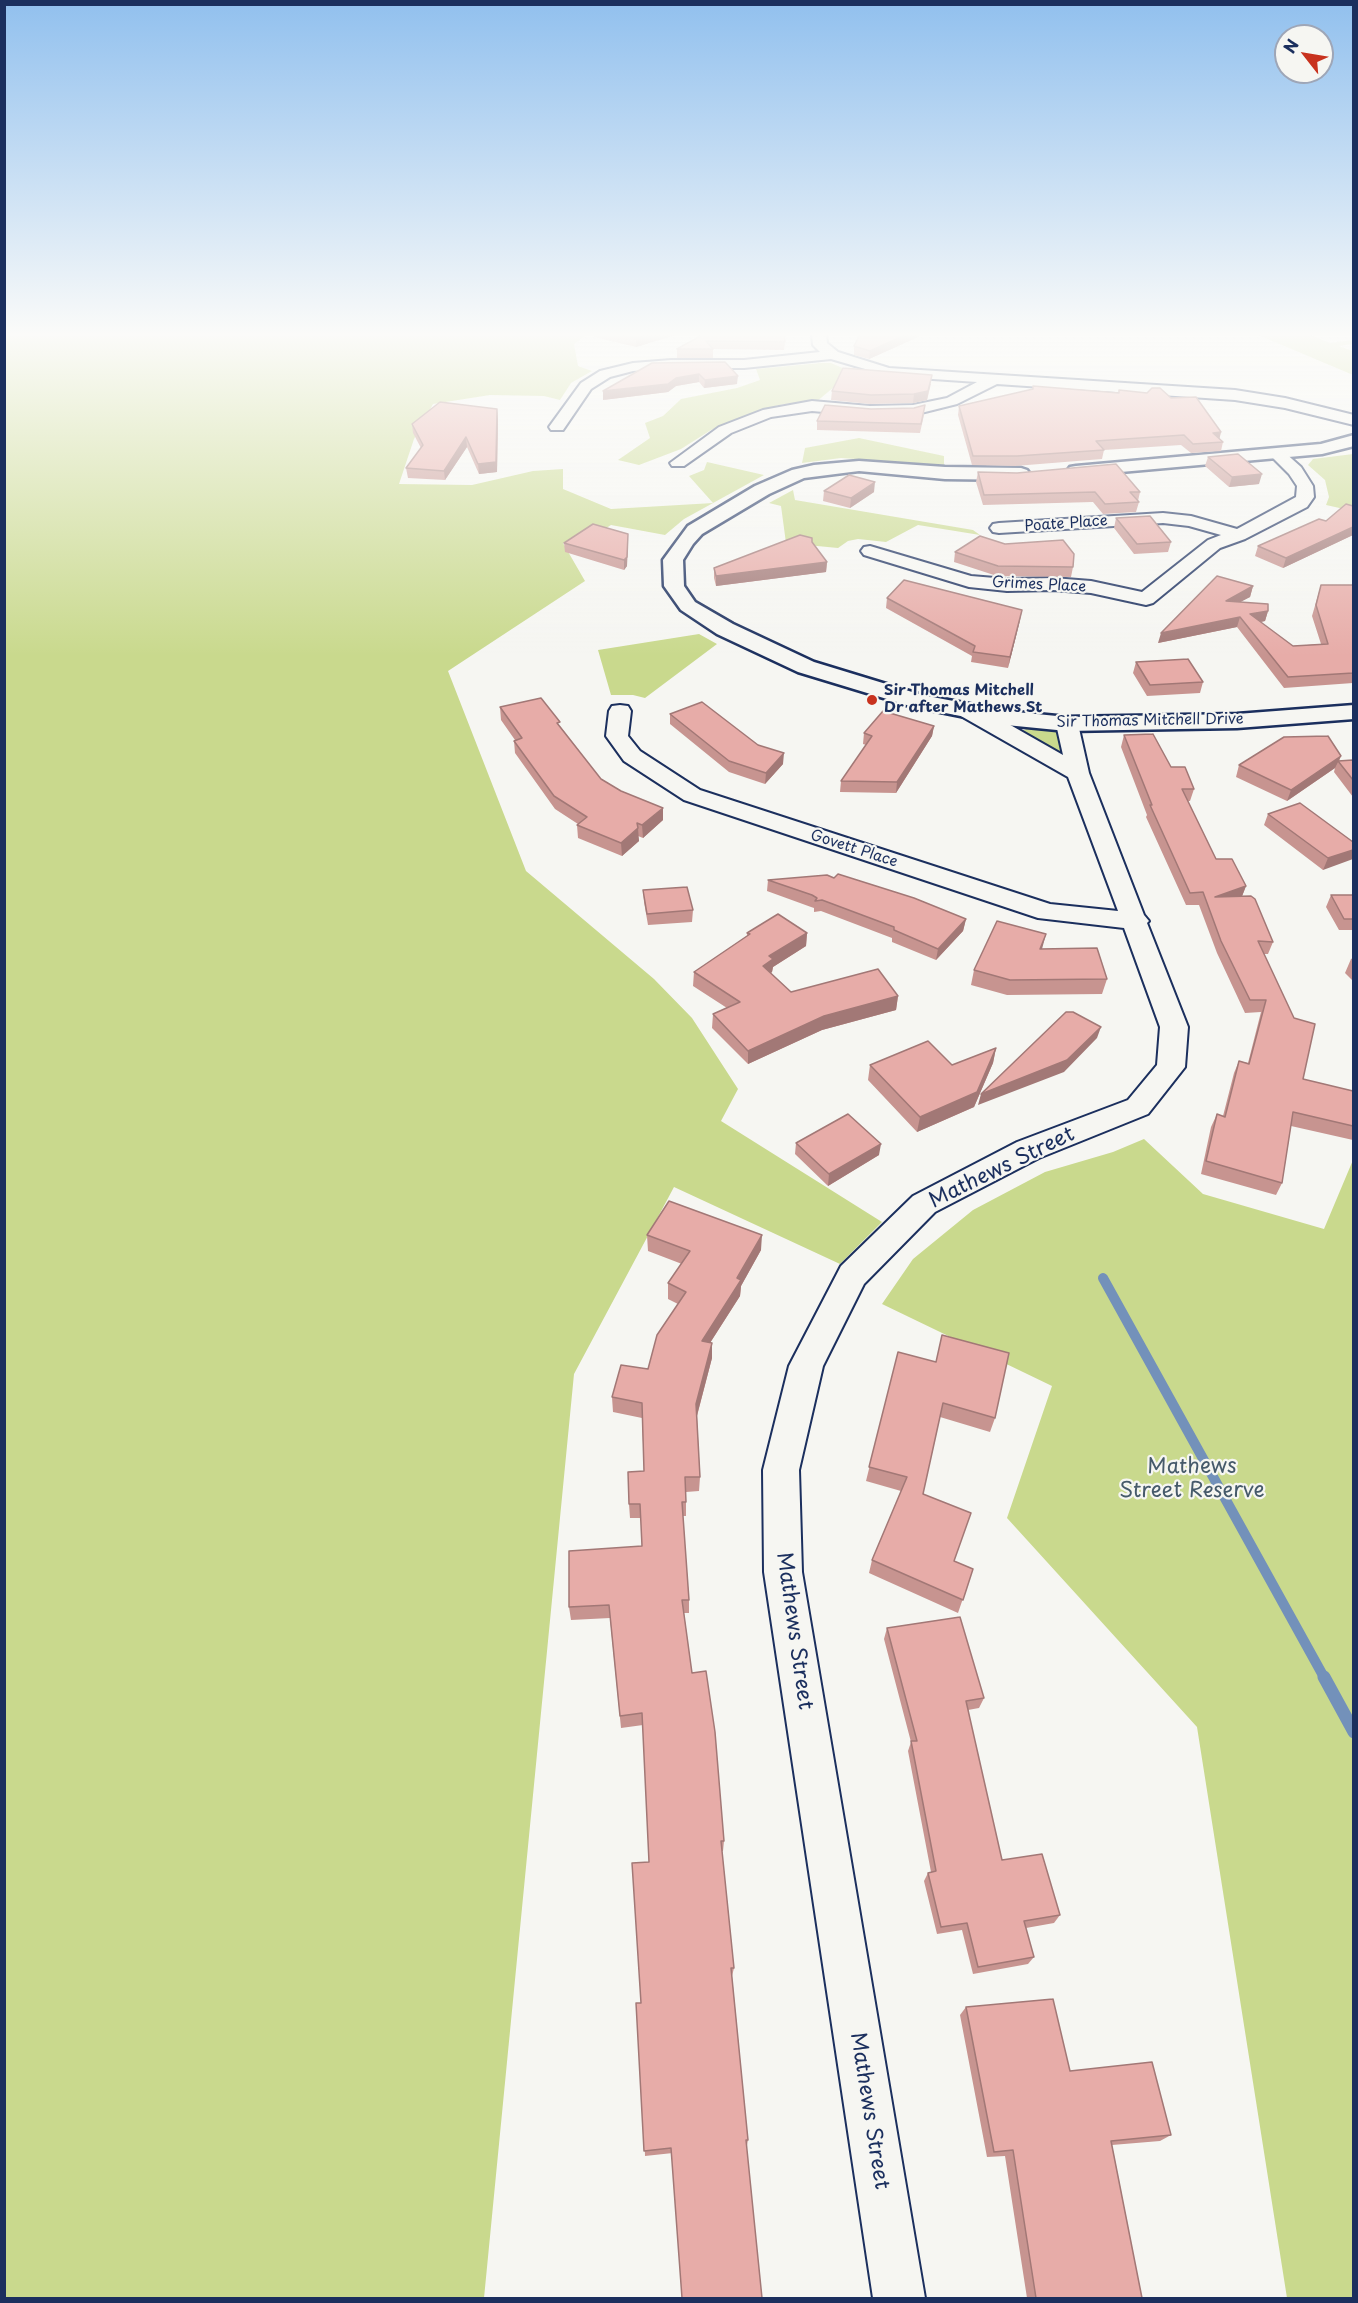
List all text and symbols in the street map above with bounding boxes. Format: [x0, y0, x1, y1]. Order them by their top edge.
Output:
north arrow [1274, 24, 1334, 84]
text: N [1277, 34, 1304, 57]
street label: Poate Place [1024, 512, 1108, 536]
street label: Grimes Place [991, 574, 1087, 596]
place label: Sir Thomas Mitchell Dr after Mathews St [884, 682, 1042, 717]
marker: Sir Thomas Mitchell Dr after Mathews St [865, 693, 879, 707]
street label: Sir Thomas Mitchell Drive [1056, 710, 1244, 732]
street label: Govett Place [808, 826, 900, 872]
street label: Mathews Street [925, 1122, 1079, 1214]
park label: Mathews Street Reserve [1119, 1454, 1265, 1504]
street label: Mathews Street [770, 1551, 818, 1711]
street label: Mathews Street [844, 2031, 894, 2191]

